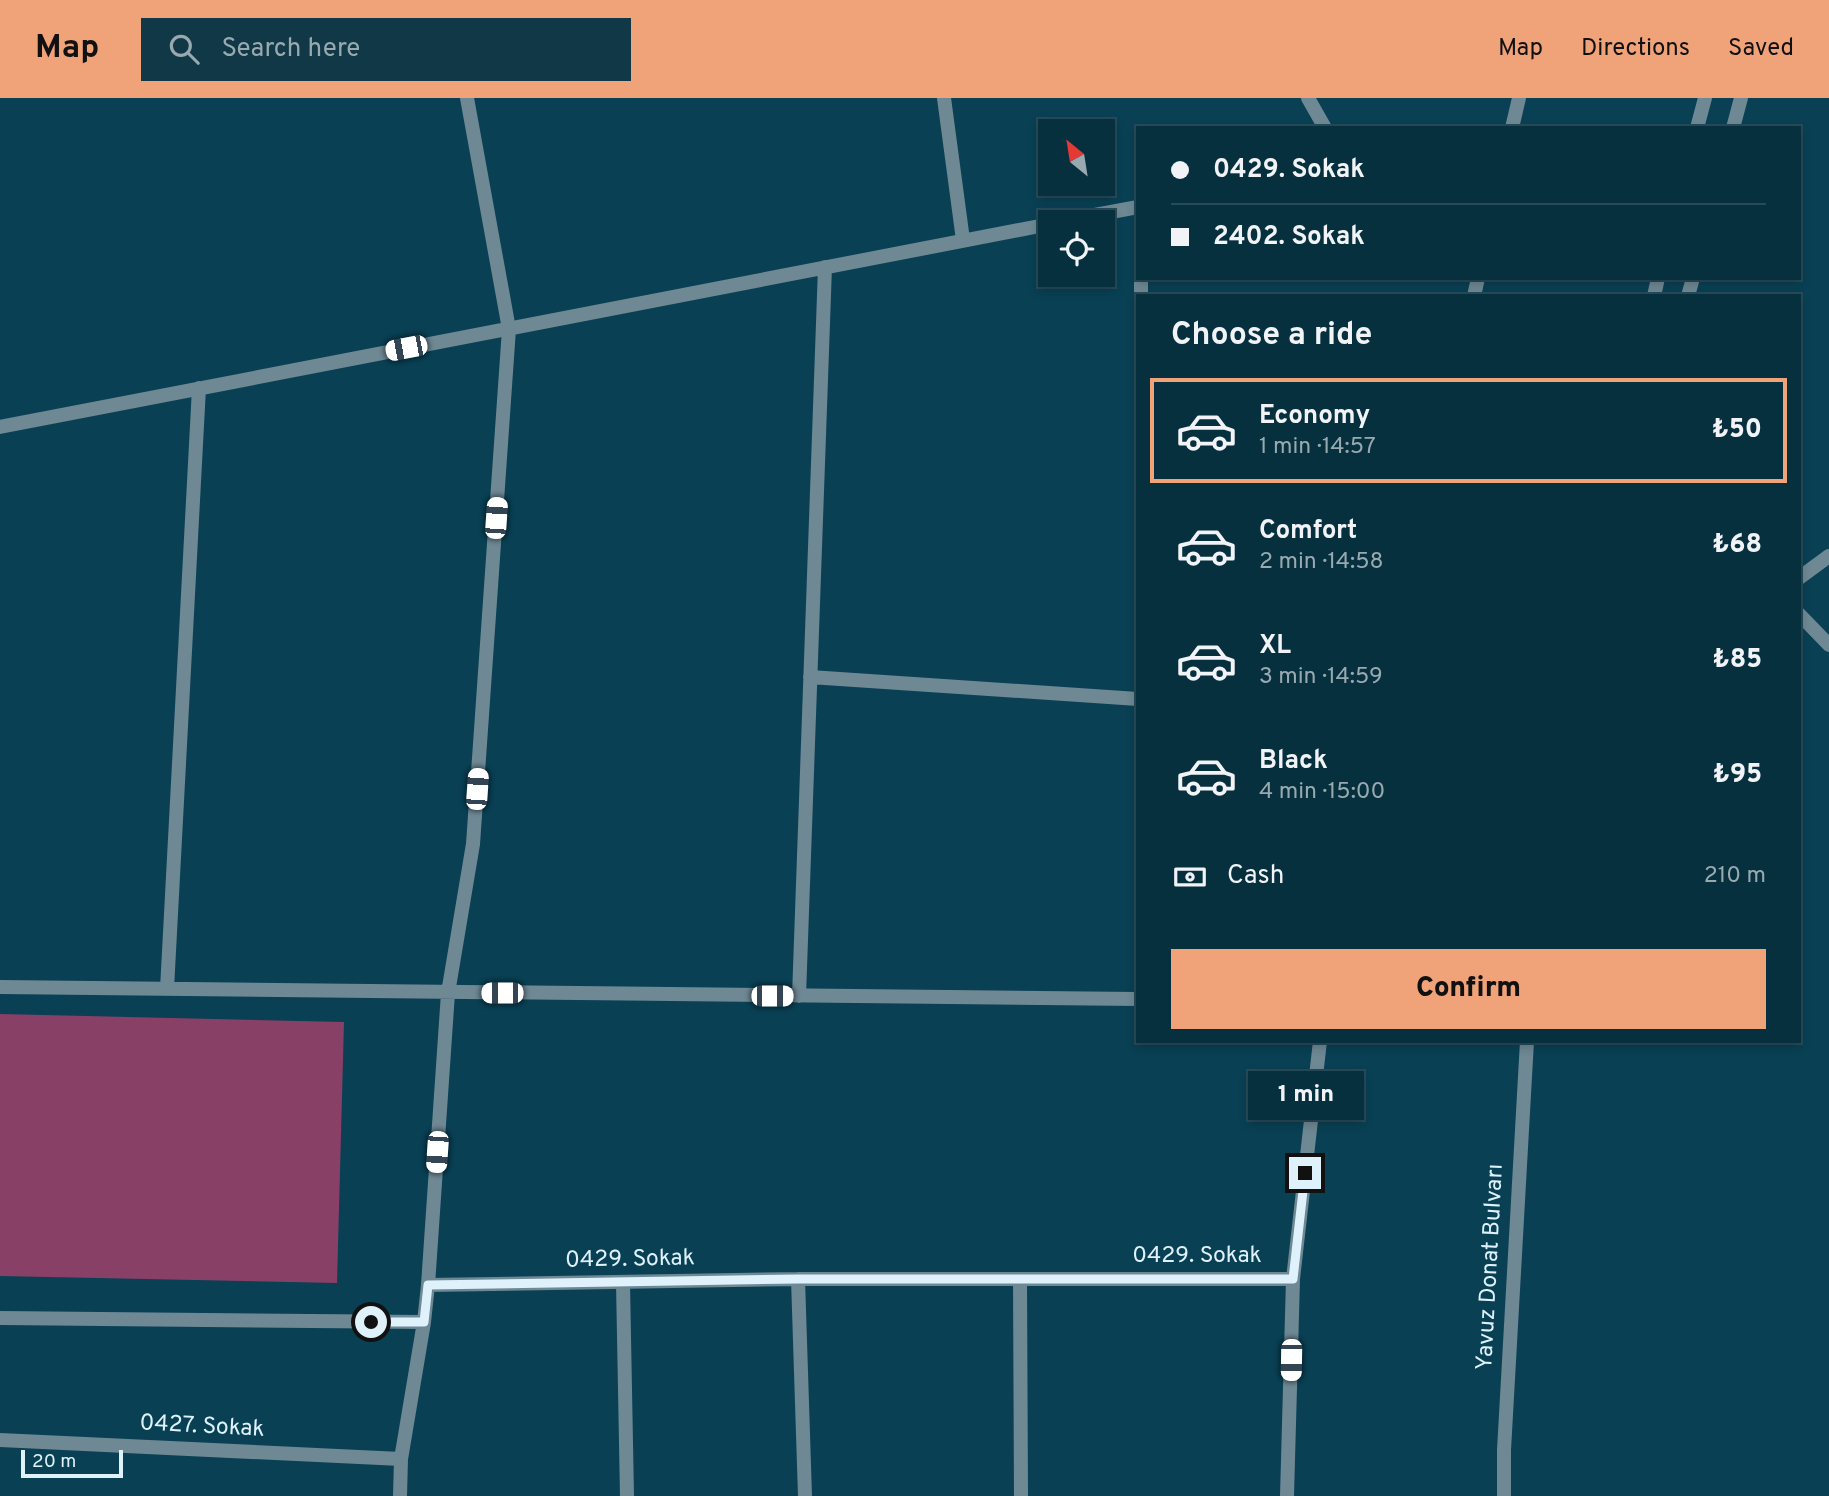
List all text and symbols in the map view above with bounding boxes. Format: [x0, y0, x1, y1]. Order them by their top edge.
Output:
search box [141, 18, 631, 81]
text: Map [35, 28, 99, 70]
icon: search [165, 30, 203, 68]
text: Search here [221, 33, 360, 66]
text: Map [1498, 34, 1543, 64]
text: Directions [1581, 34, 1690, 64]
text: Saved [1728, 34, 1794, 64]
north arrow [1038, 119, 1115, 196]
map controls [1038, 119, 1115, 287]
text: 0429. Sokak [1213, 154, 1365, 187]
button: locate [1038, 210, 1115, 287]
text: 2402. Sokak [1213, 221, 1365, 254]
text: Choose a ride [1171, 316, 1372, 356]
car [384, 334, 429, 362]
icon: car [1175, 399, 1238, 462]
text: Economy [1259, 400, 1370, 433]
text: ₺50 [1712, 414, 1762, 447]
text: 1 min · 14:57 [1259, 433, 1376, 462]
car [485, 496, 508, 540]
icon: car [1175, 514, 1238, 577]
text: Comfort [1259, 515, 1357, 548]
text: ₺68 [1712, 529, 1762, 562]
text: 2 min · 14:58 [1259, 548, 1383, 577]
icon: car [1175, 629, 1238, 692]
text: XL [1259, 630, 1291, 663]
text: ₺85 [1712, 644, 1762, 677]
text: 3 min · 14:59 [1259, 663, 1383, 692]
icon: car [1175, 744, 1238, 807]
text: Black [1259, 745, 1328, 778]
text: ₺95 [1713, 759, 1762, 792]
car [466, 767, 489, 811]
text: 4 min · 15:00 [1259, 778, 1385, 807]
icon: cash [1171, 858, 1209, 896]
text: Cash [1227, 860, 1284, 893]
text: 210 m [1704, 862, 1766, 891]
button: Confirm [1171, 949, 1766, 1029]
car [482, 983, 524, 1004]
car [752, 986, 794, 1007]
callout: 1 min [1247, 1072, 1363, 1121]
text: 1 min [1278, 1081, 1334, 1110]
car [426, 1130, 449, 1174]
route end [1289, 1157, 1321, 1189]
street label: Yavuz Donat Bulvarı [1471, 1163, 1511, 1371]
street label: 0429. Sokak [1132, 1242, 1262, 1271]
street label: 0429. Sokak [565, 1244, 695, 1276]
route start [355, 1306, 387, 1338]
car [1281, 1339, 1302, 1381]
street label: 0427. Sokak [139, 1409, 265, 1445]
scale bar [21, 1447, 122, 1479]
text: 20 m [32, 1450, 76, 1474]

